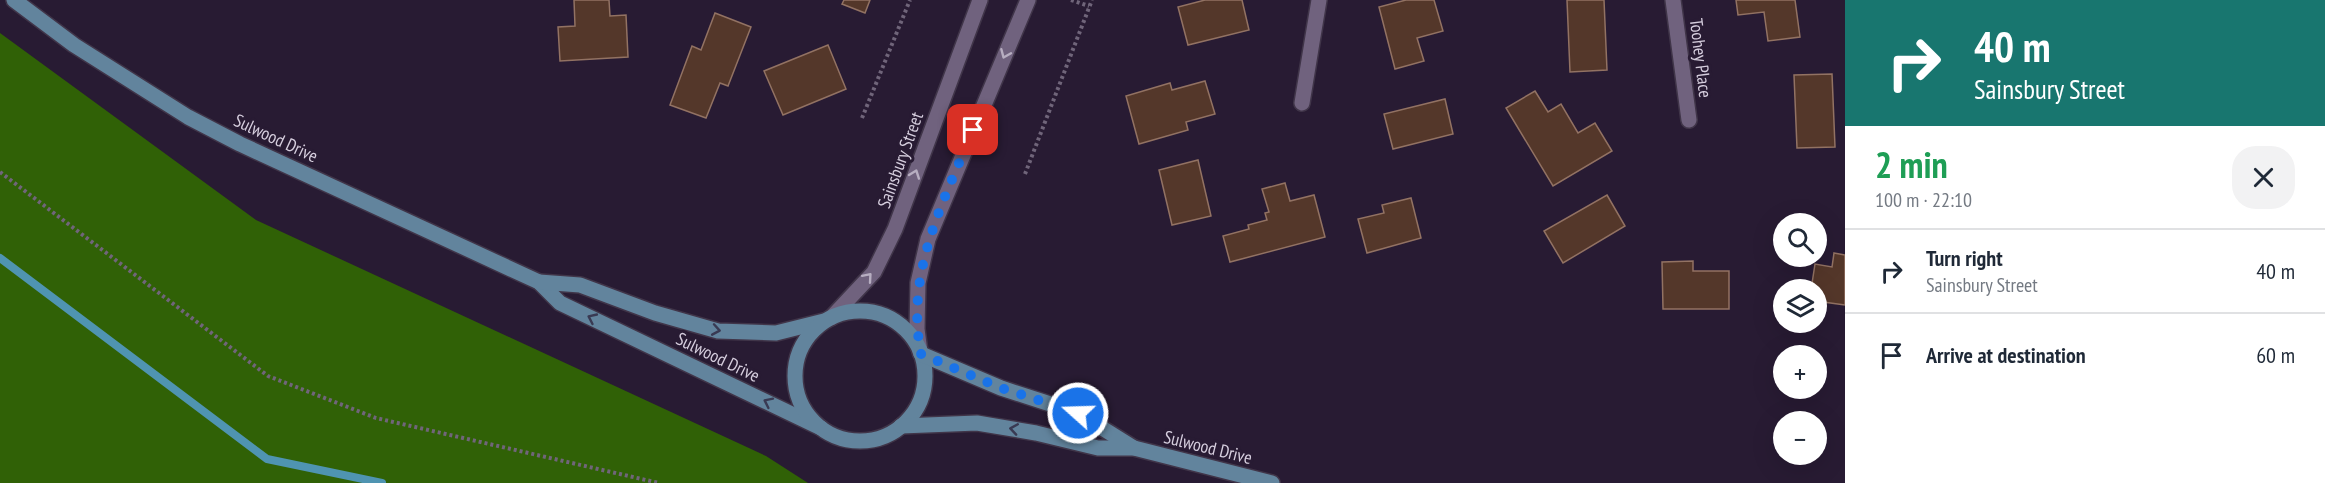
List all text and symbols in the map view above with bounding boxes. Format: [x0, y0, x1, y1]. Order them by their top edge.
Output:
street label: Toohey Place [1685, 17, 1717, 99]
text: 40 m [1974, 19, 2051, 74]
icon: right [1875, 24, 1953, 102]
one-way arrow [1000, 48, 1012, 59]
text: Sainsbury Street [1974, 72, 2125, 106]
pin [947, 104, 998, 155]
street label: Sulwood Drive [230, 109, 322, 167]
street label: Sainsbury Street [872, 109, 928, 211]
icon: arrive [956, 113, 989, 146]
text: 2 min [1875, 141, 1948, 188]
button: close [2232, 146, 2295, 209]
one-way arrow [908, 170, 920, 181]
text: 100 m · 22:10 [1875, 187, 1972, 213]
map controls [1773, 213, 1827, 465]
button: search [1773, 213, 1827, 267]
text: Turn right [1926, 244, 2003, 272]
icon: right [1875, 255, 1908, 288]
text: 40 m [2256, 257, 2295, 285]
text: Sainsbury Street [1926, 272, 2038, 298]
one-way arrow [861, 274, 872, 284]
button: layers [1773, 279, 1827, 333]
one-way arrow [588, 314, 599, 326]
one-way arrow [711, 323, 721, 336]
street label: Sulwood Drive [672, 327, 764, 387]
icon: arrive [1875, 339, 1908, 372]
text: Arrive at destination [1926, 341, 2086, 369]
text: 60 m [2256, 341, 2295, 369]
button: + [1773, 345, 1827, 399]
position arrow [1046, 381, 1110, 445]
one-way arrow [764, 398, 775, 410]
button: − [1773, 411, 1827, 465]
one-way arrow [1010, 424, 1019, 436]
street label: Sulwood Drive [1162, 425, 1254, 469]

